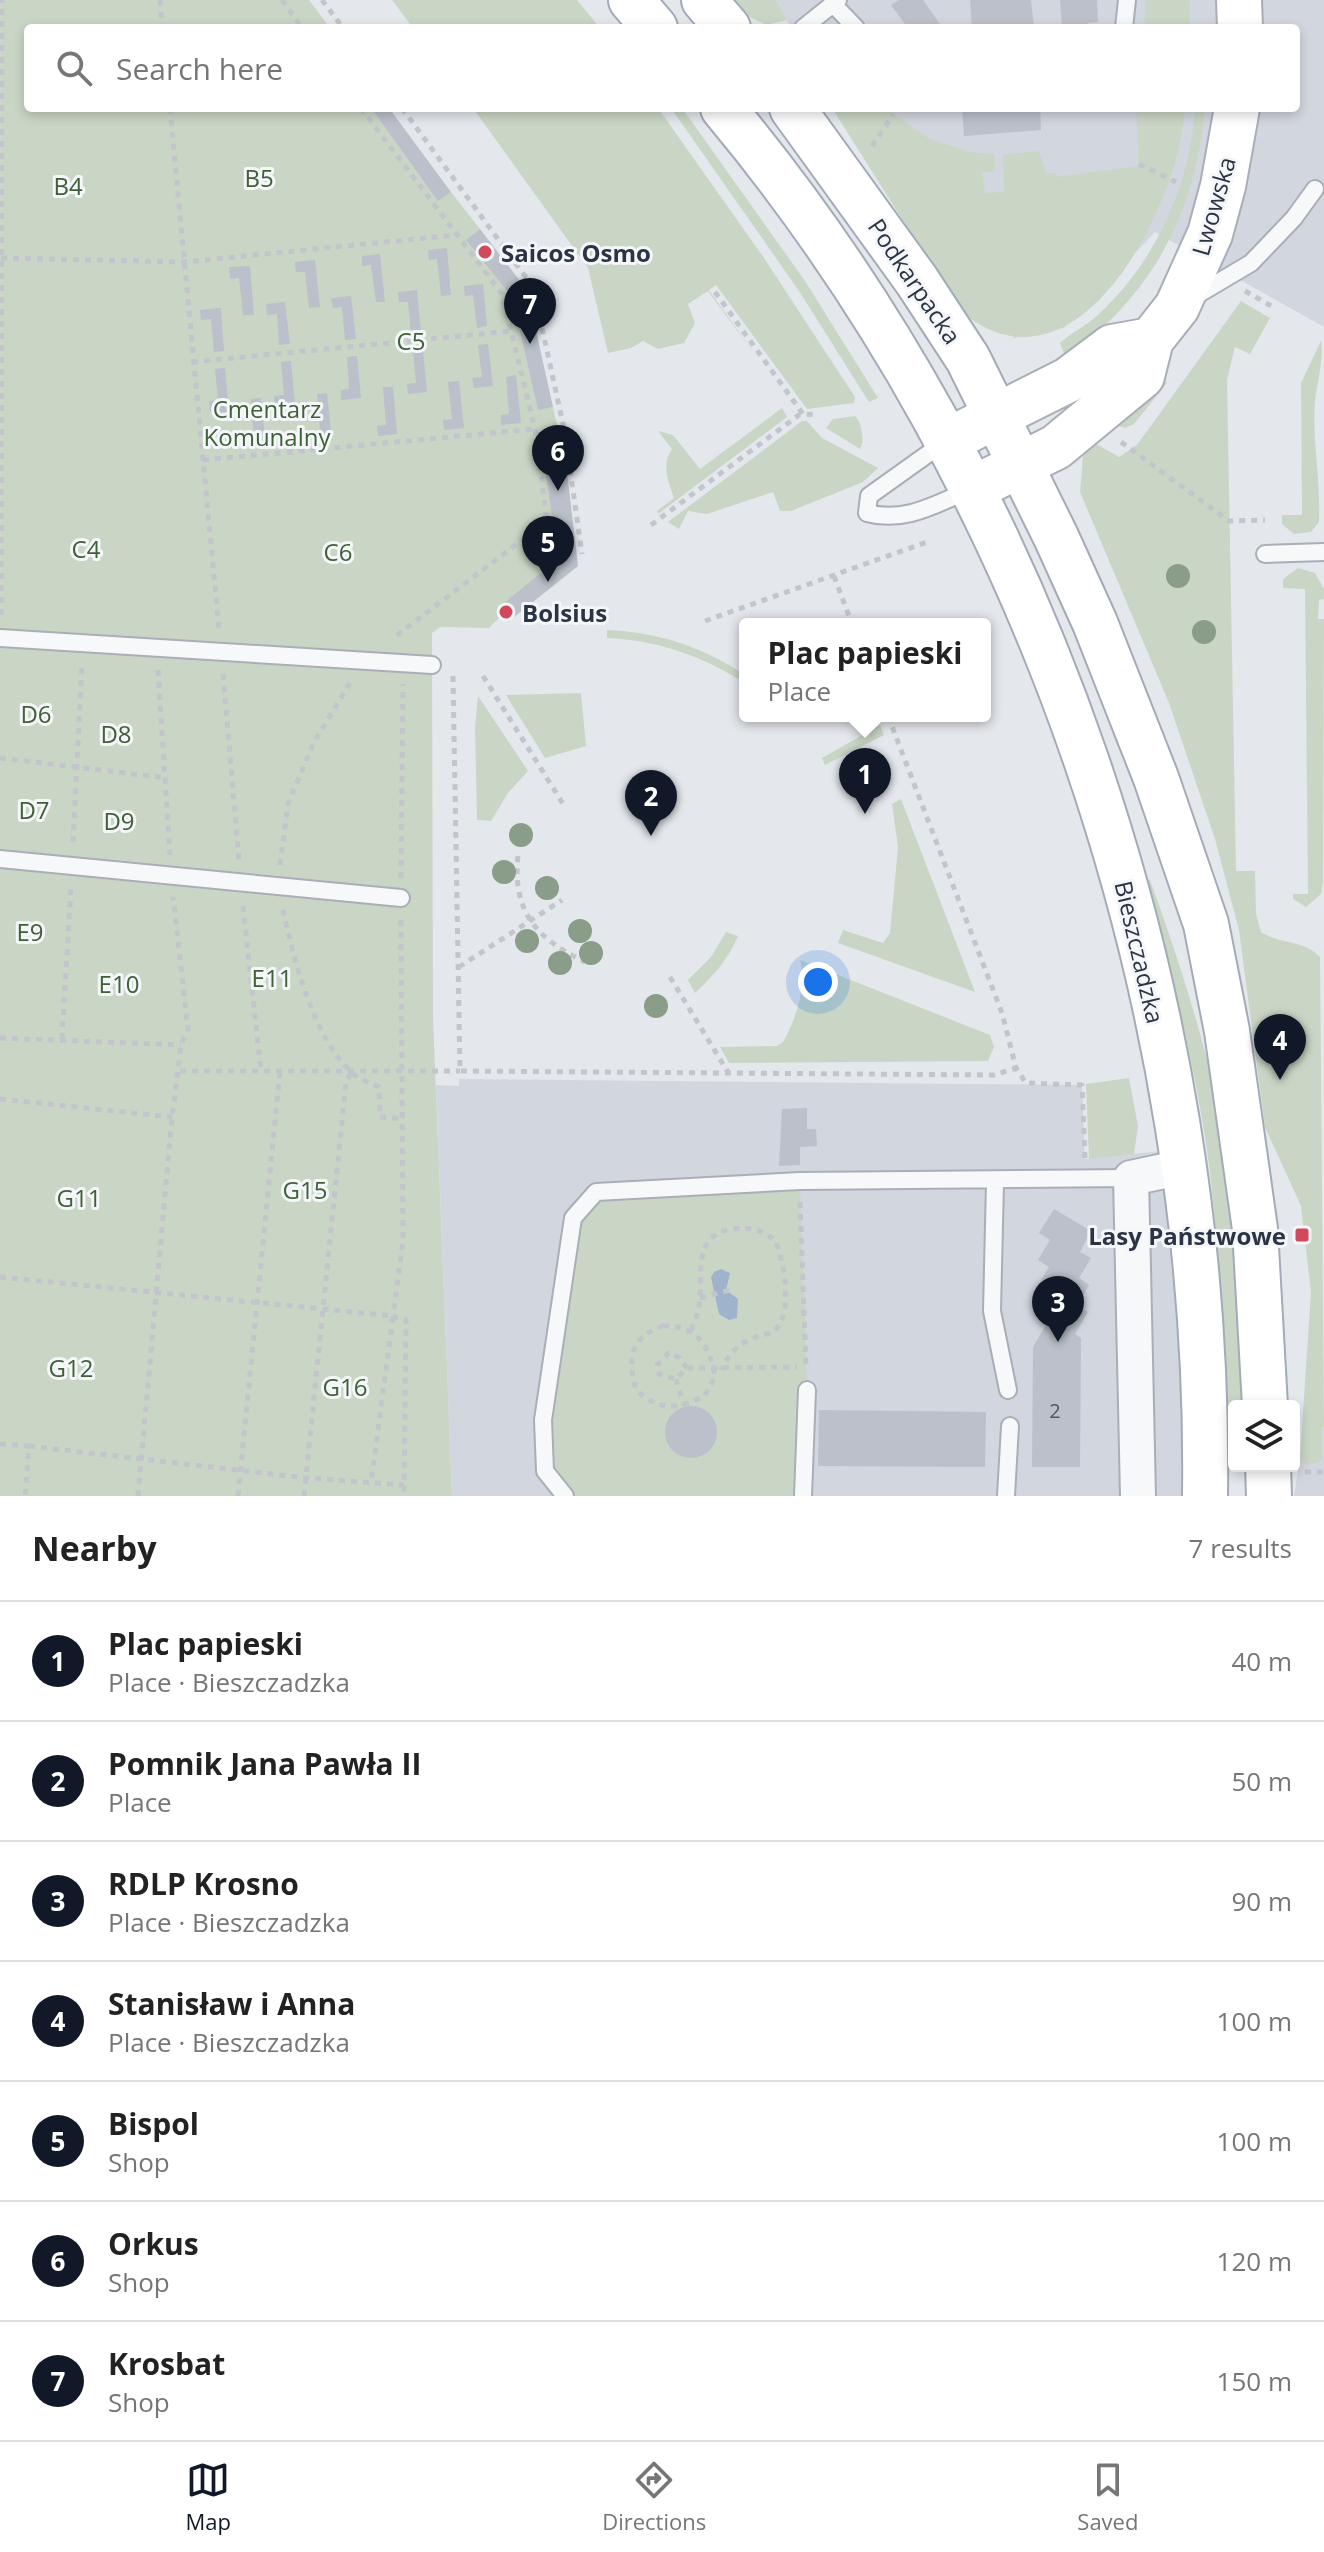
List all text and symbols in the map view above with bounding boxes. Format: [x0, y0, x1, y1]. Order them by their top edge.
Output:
search box [24, 24, 1300, 112]
icon: search [52, 46, 96, 90]
text: Search here [116, 48, 283, 89]
street label: Lwowska [1183, 153, 1243, 259]
park label: B5 [244, 161, 274, 194]
park label: B4 [53, 169, 83, 202]
street label: Podkarpacka [861, 212, 969, 350]
place label: Saicos Osmo [501, 236, 651, 269]
marker: Saicos Osmo [476, 243, 494, 261]
pin: 7 [504, 278, 556, 344]
park label: C5 [397, 324, 425, 357]
park label: Cmentarz Komunalny [204, 392, 331, 453]
pin: 6 [532, 425, 584, 491]
pin: 5 [522, 516, 574, 582]
park label: C4 [72, 532, 101, 565]
park label: C6 [324, 535, 352, 568]
place label: Bolsius [522, 596, 607, 629]
marker: Bolsius [497, 603, 515, 621]
popup [739, 618, 991, 722]
text: Plac papieski [768, 632, 962, 673]
text: Place [768, 673, 831, 709]
park label: D6 [20, 697, 52, 730]
park label: D8 [100, 717, 132, 750]
pin: 1 [839, 748, 891, 814]
pin: 2 [625, 770, 677, 836]
park label: D7 [18, 793, 50, 826]
park label: D9 [103, 804, 135, 837]
street label: Bieszczadzka [1108, 877, 1172, 1027]
park label: E9 [16, 915, 44, 948]
park label: E11 [252, 961, 292, 994]
your location [798, 962, 838, 1002]
park label: E10 [99, 967, 139, 1000]
pin: 4 [1254, 1014, 1306, 1080]
park label: G15 [283, 1173, 327, 1206]
park label: G11 [57, 1181, 101, 1214]
place label: Lasy Państwowe [1088, 1219, 1286, 1252]
marker: Lasy Państwowe [1293, 1226, 1311, 1244]
pin: 3 [1032, 1276, 1084, 1342]
park label: G12 [49, 1351, 93, 1384]
park label: G16 [323, 1370, 367, 1403]
house number: 2 [1049, 1397, 1061, 1424]
map controls [1228, 1400, 1300, 1472]
button: layers [1228, 1400, 1300, 1472]
text: Nearby [32, 1525, 157, 1571]
text: 7 results [1189, 1530, 1292, 1566]
text: Plac papieski [108, 1623, 303, 1664]
text: 1 [51, 1643, 65, 1679]
text: 40 m [1231, 1643, 1292, 1679]
text: Place · Bieszczadzka [108, 1664, 350, 1700]
text: Pomnik Jana Pawła II [108, 1743, 421, 1784]
text: 2 [51, 1763, 65, 1799]
text: 50 m [1231, 1763, 1292, 1799]
text: Place [108, 1784, 172, 1820]
text: RDLP Krosno [108, 1863, 299, 1904]
text: 3 [51, 1883, 65, 1919]
text: 90 m [1231, 1883, 1292, 1919]
text: Place · Bieszczadzka [108, 1904, 350, 1940]
text: Stanisław i Anna [108, 1983, 355, 2024]
text: 4 [51, 2003, 65, 2039]
text: 100 m [1217, 2003, 1292, 2039]
text: Place · Bieszczadzka [108, 2024, 350, 2060]
text: Bispol [108, 2103, 199, 2144]
text: 5 [51, 2123, 65, 2159]
text: 100 m [1217, 2123, 1292, 2159]
text: Shop [108, 2144, 170, 2180]
text: Orkus [108, 2223, 199, 2264]
text: 6 [51, 2243, 65, 2279]
text: 120 m [1217, 2243, 1292, 2279]
text: Shop [108, 2264, 170, 2300]
text: Krosbat [108, 2343, 225, 2384]
text: 7 [51, 2363, 65, 2399]
text: 150 m [1217, 2363, 1292, 2399]
text: Shop [108, 2384, 170, 2420]
tab: Map [186, 2458, 231, 2536]
tab: Directions [602, 2458, 706, 2536]
tab: Saved [1077, 2458, 1138, 2536]

